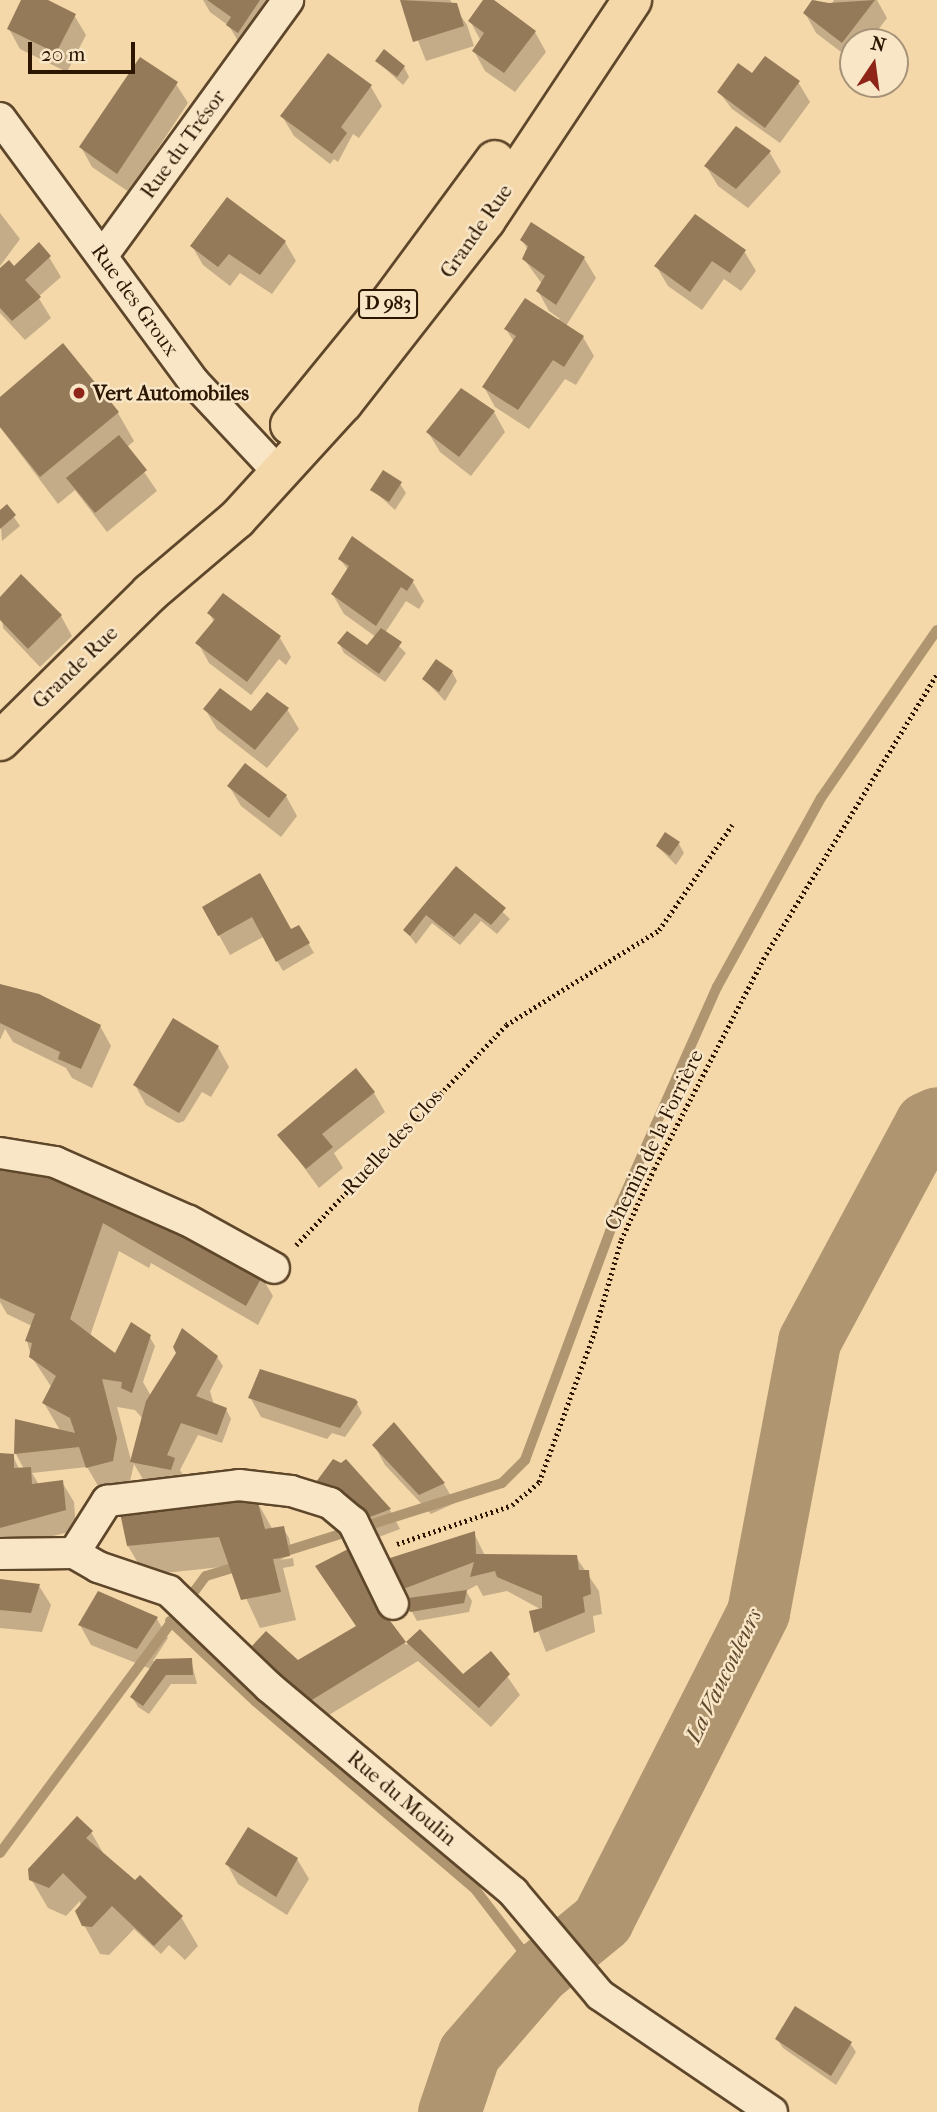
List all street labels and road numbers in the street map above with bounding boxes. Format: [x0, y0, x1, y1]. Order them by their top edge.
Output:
street label: Rue du Trésor [135, 85, 231, 203]
street label: Grande Rue [434, 179, 518, 283]
street label: Rue des Groux [86, 239, 184, 361]
road number: D 983 [356, 288, 420, 320]
street label: Grande Rue [27, 620, 123, 714]
street label: Chemin de la Forrière [599, 1045, 709, 1235]
street label: Ruelle des Clos [337, 1084, 447, 1200]
street label: Rue du Moulin [342, 1745, 462, 1851]

